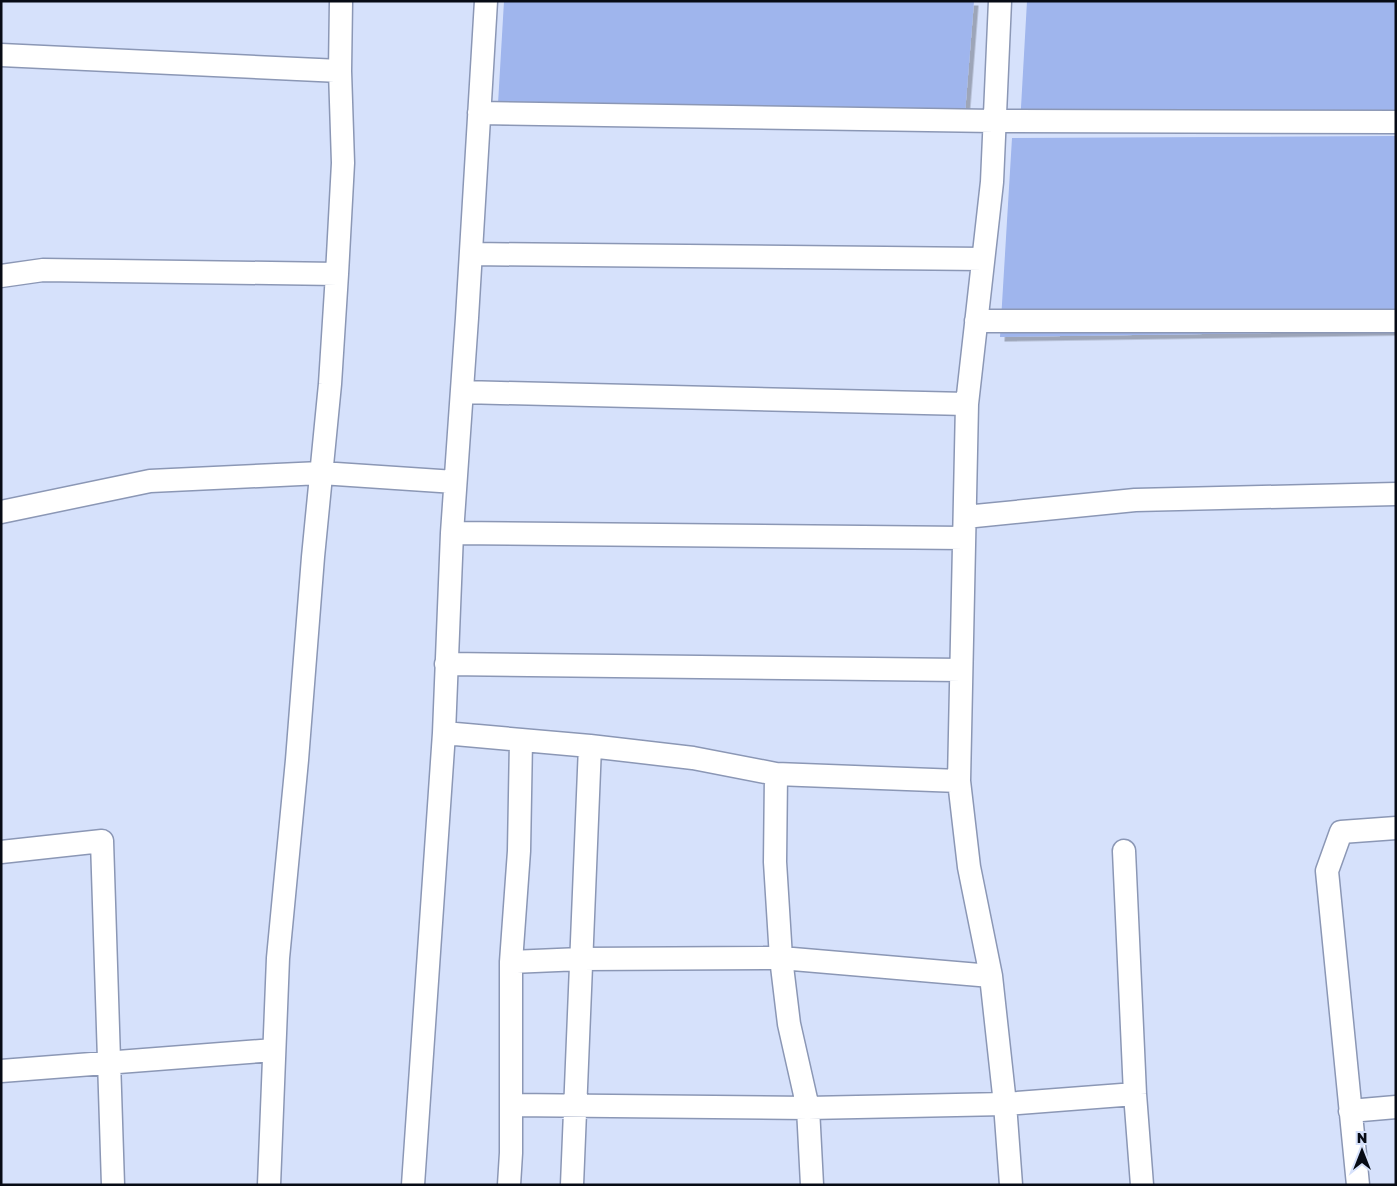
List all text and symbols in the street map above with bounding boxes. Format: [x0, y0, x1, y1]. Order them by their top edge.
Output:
north arrow [1337, 1126, 1387, 1176]
text: N [1357, 1129, 1367, 1146]

